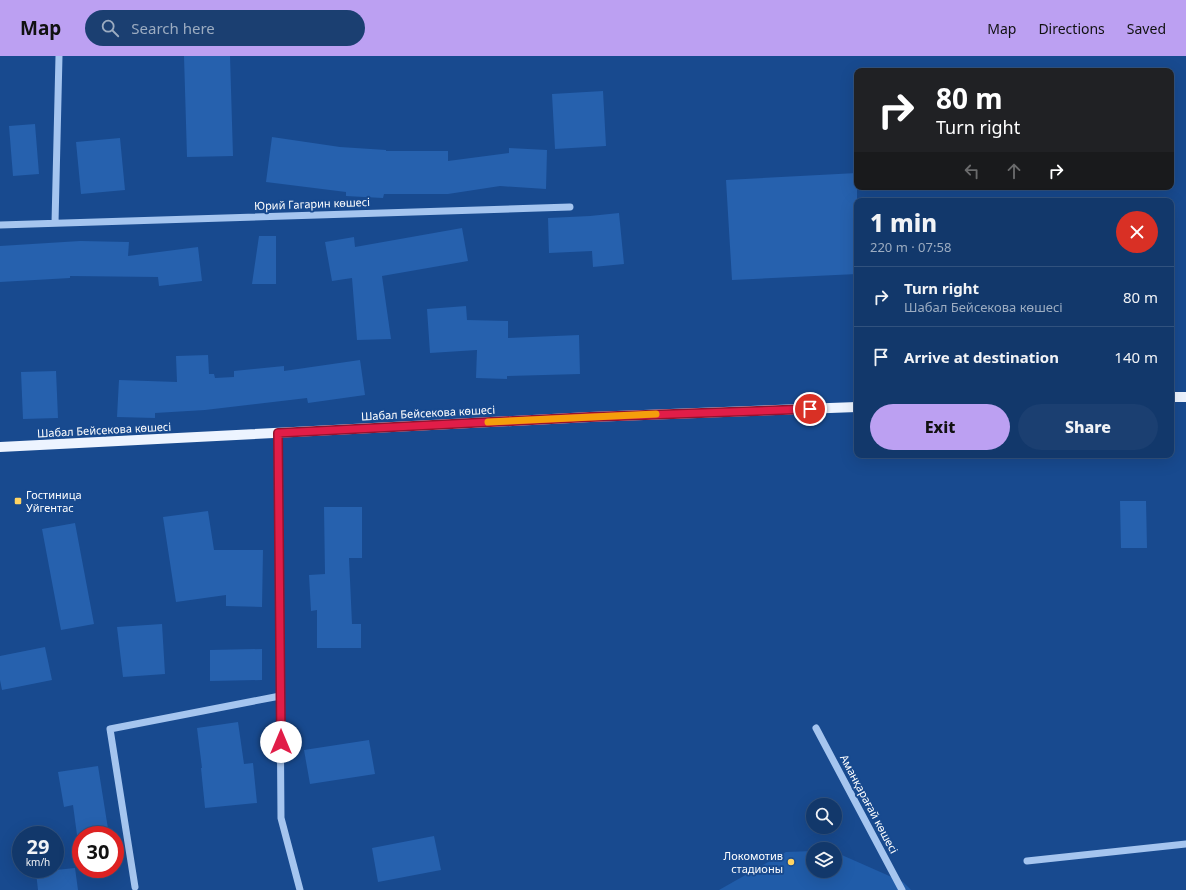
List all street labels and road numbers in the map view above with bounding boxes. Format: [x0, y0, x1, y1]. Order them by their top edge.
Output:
street label: Юрий Гагарин көшесі [254, 194, 370, 213]
street label: Шабал Бейсекова көшесі [361, 401, 495, 424]
street label: Шабал Бейсекова көшесі [37, 418, 171, 441]
street label: Аманқарағай көшесі [837, 752, 902, 856]

